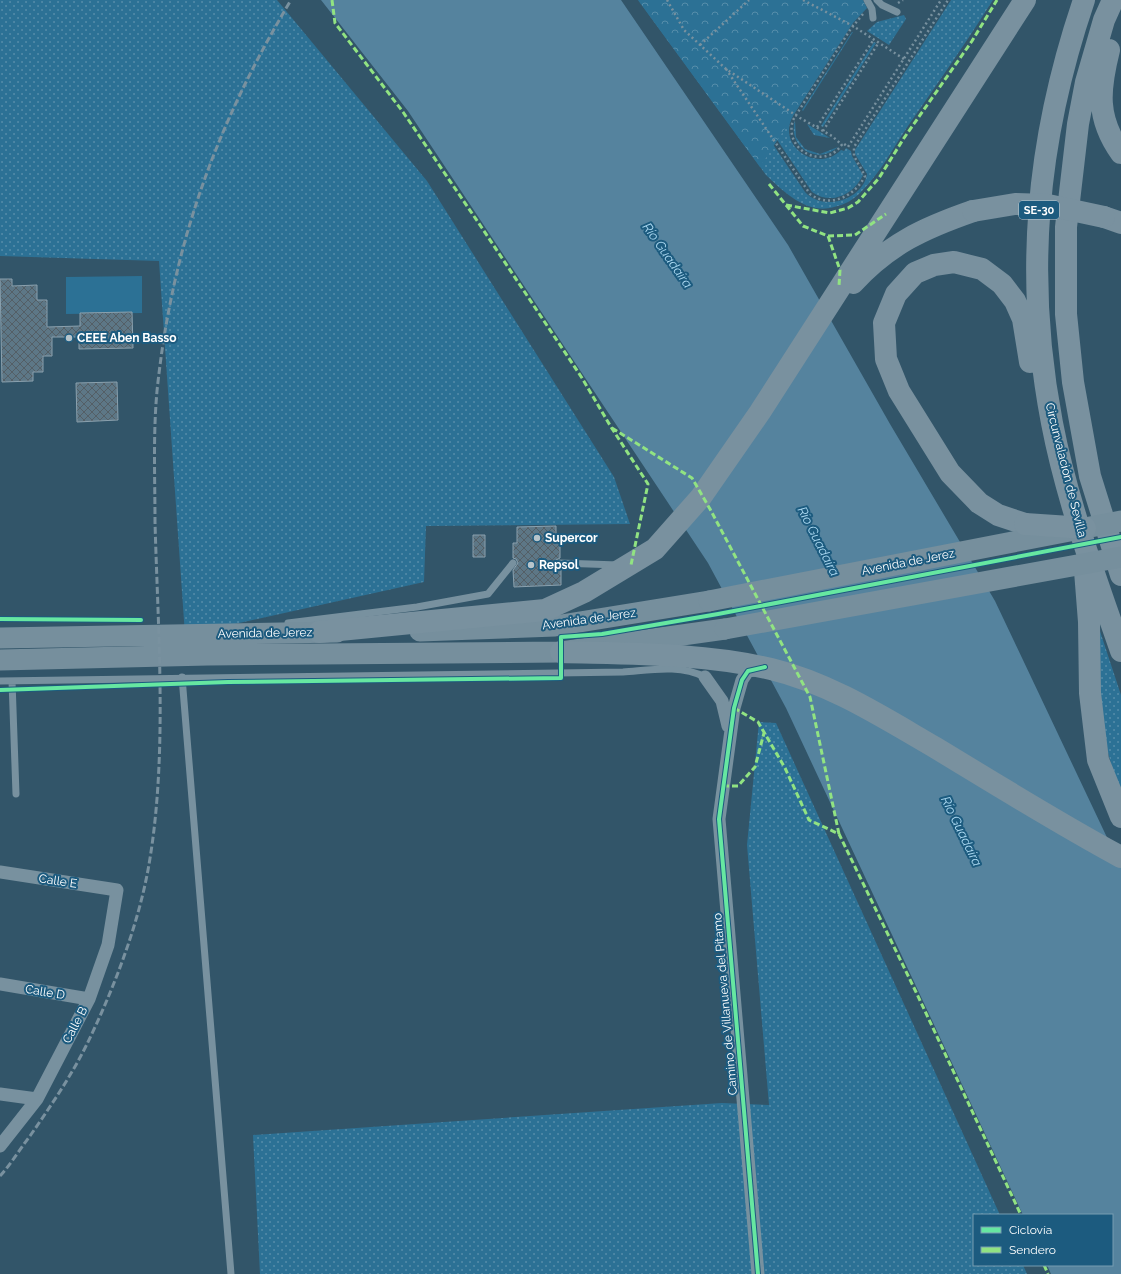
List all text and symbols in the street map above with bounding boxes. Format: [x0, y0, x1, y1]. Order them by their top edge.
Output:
road number: SE-30 [1019, 201, 1059, 219]
water label: Río Guadaíra [640, 220, 696, 291]
place label: CEEE Aben Basso [77, 331, 177, 345]
marker: CEEE Aben Basso [64, 333, 74, 343]
street label: Circunvalación de Sevilla [1042, 401, 1090, 539]
water label: Río Guadaíra [795, 504, 843, 579]
place label: Supercor [545, 531, 598, 545]
marker: Supercor [532, 533, 542, 543]
street label: Avenida de Jerez [860, 546, 956, 578]
place label: Repsol [539, 558, 579, 572]
marker: Repsol [526, 560, 536, 570]
street label: Avenida de Jerez [541, 605, 637, 633]
street label: Avenida de Jerez [218, 625, 312, 641]
water label: Río Guadaíra [938, 794, 985, 869]
street label: Calle E [38, 871, 78, 891]
street label: Camino de Villanueva del Pítamo [710, 912, 740, 1096]
street label: Calle D [24, 982, 66, 1002]
street label: Calle B [60, 1004, 90, 1046]
legend [973, 1214, 1113, 1266]
text: Ciclovía [1009, 1223, 1052, 1237]
text: Sendero [1009, 1243, 1056, 1257]

